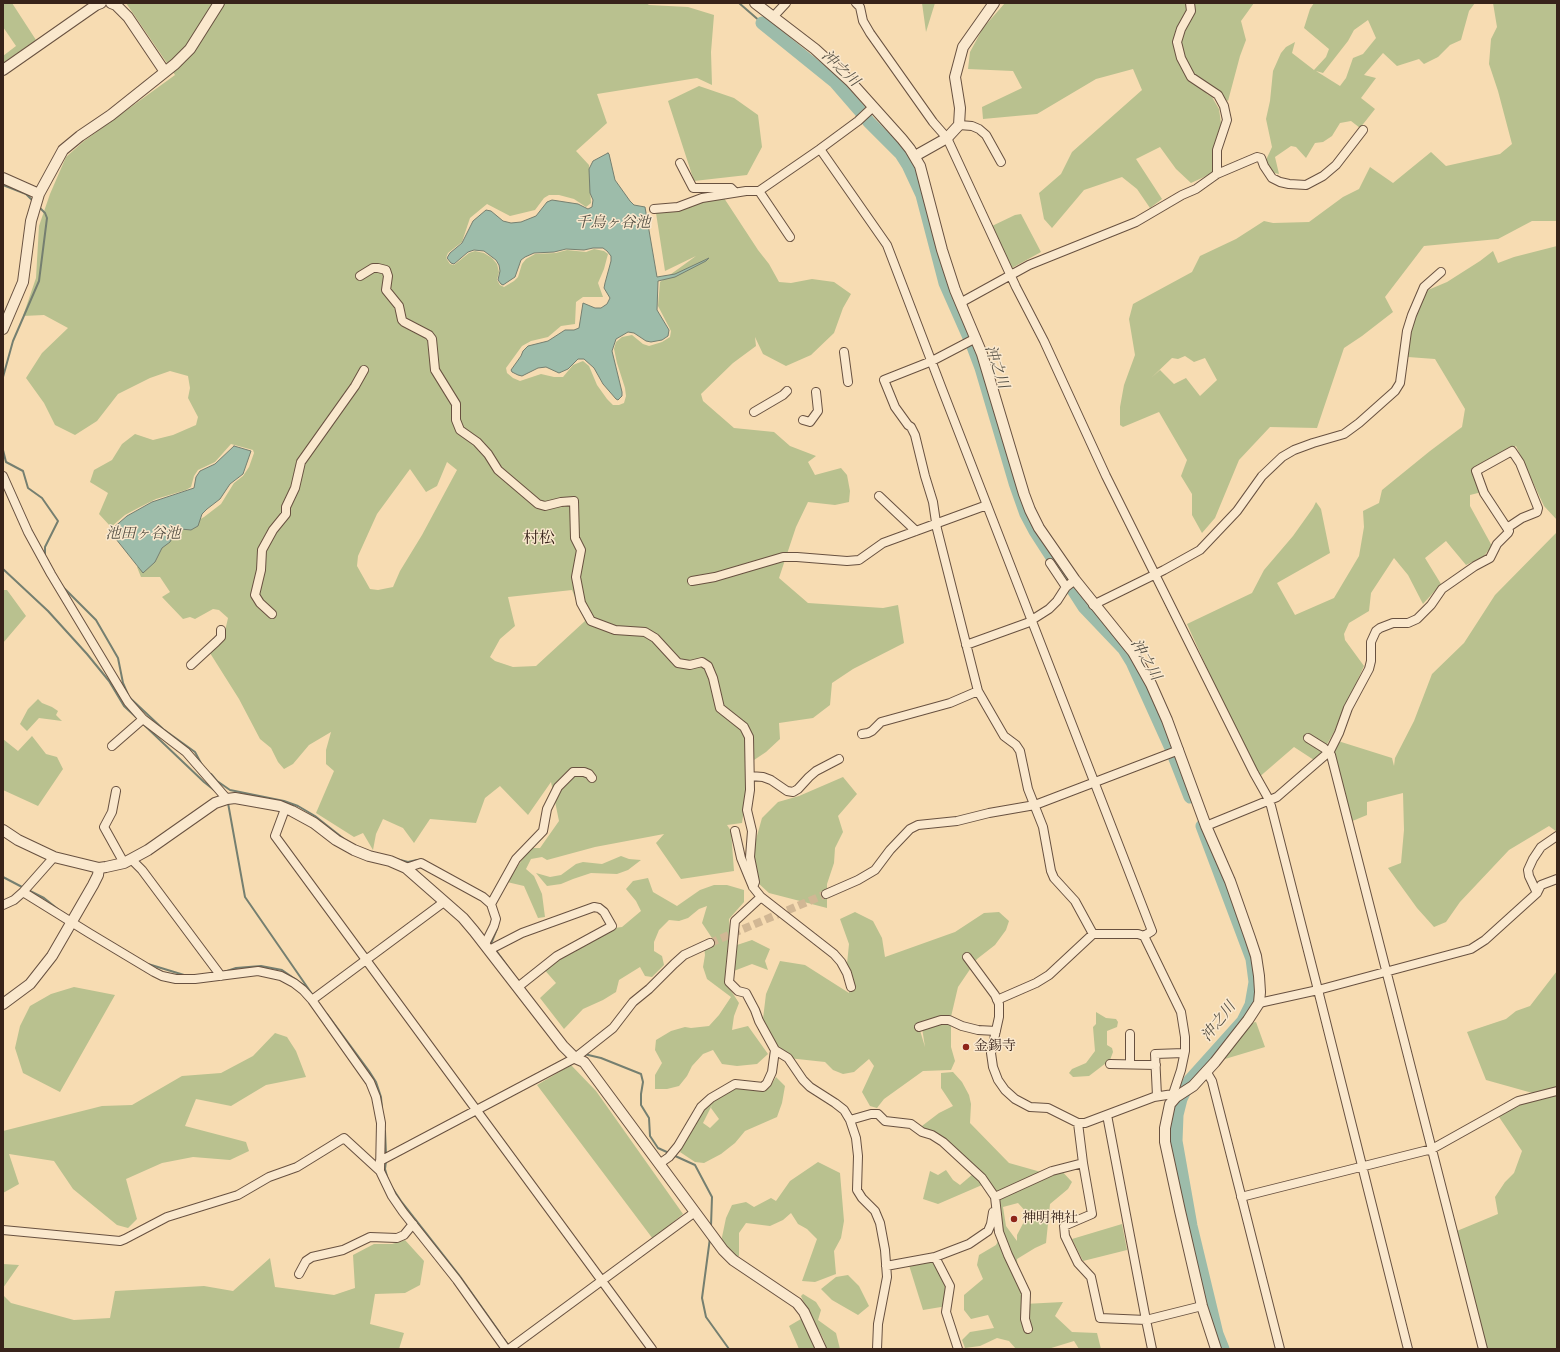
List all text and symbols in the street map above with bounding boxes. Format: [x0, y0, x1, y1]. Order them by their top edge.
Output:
water label: 沖之川 [817, 47, 863, 91]
water label: 千鳥ヶ谷池 [576, 214, 650, 232]
water label: 沖之川 [980, 343, 1012, 391]
water label: 池田ヶ谷池 [106, 525, 180, 543]
district label: 村松 [523, 529, 555, 549]
water label: 沖之川 [1126, 636, 1164, 684]
water label: 沖之川 [1198, 999, 1240, 1045]
place label: 金錫寺 [974, 1039, 1016, 1055]
marker: 金錫寺 [961, 1042, 971, 1052]
place label: 神明神社 [1022, 1211, 1078, 1227]
marker: 神明神社 [1009, 1214, 1019, 1224]

